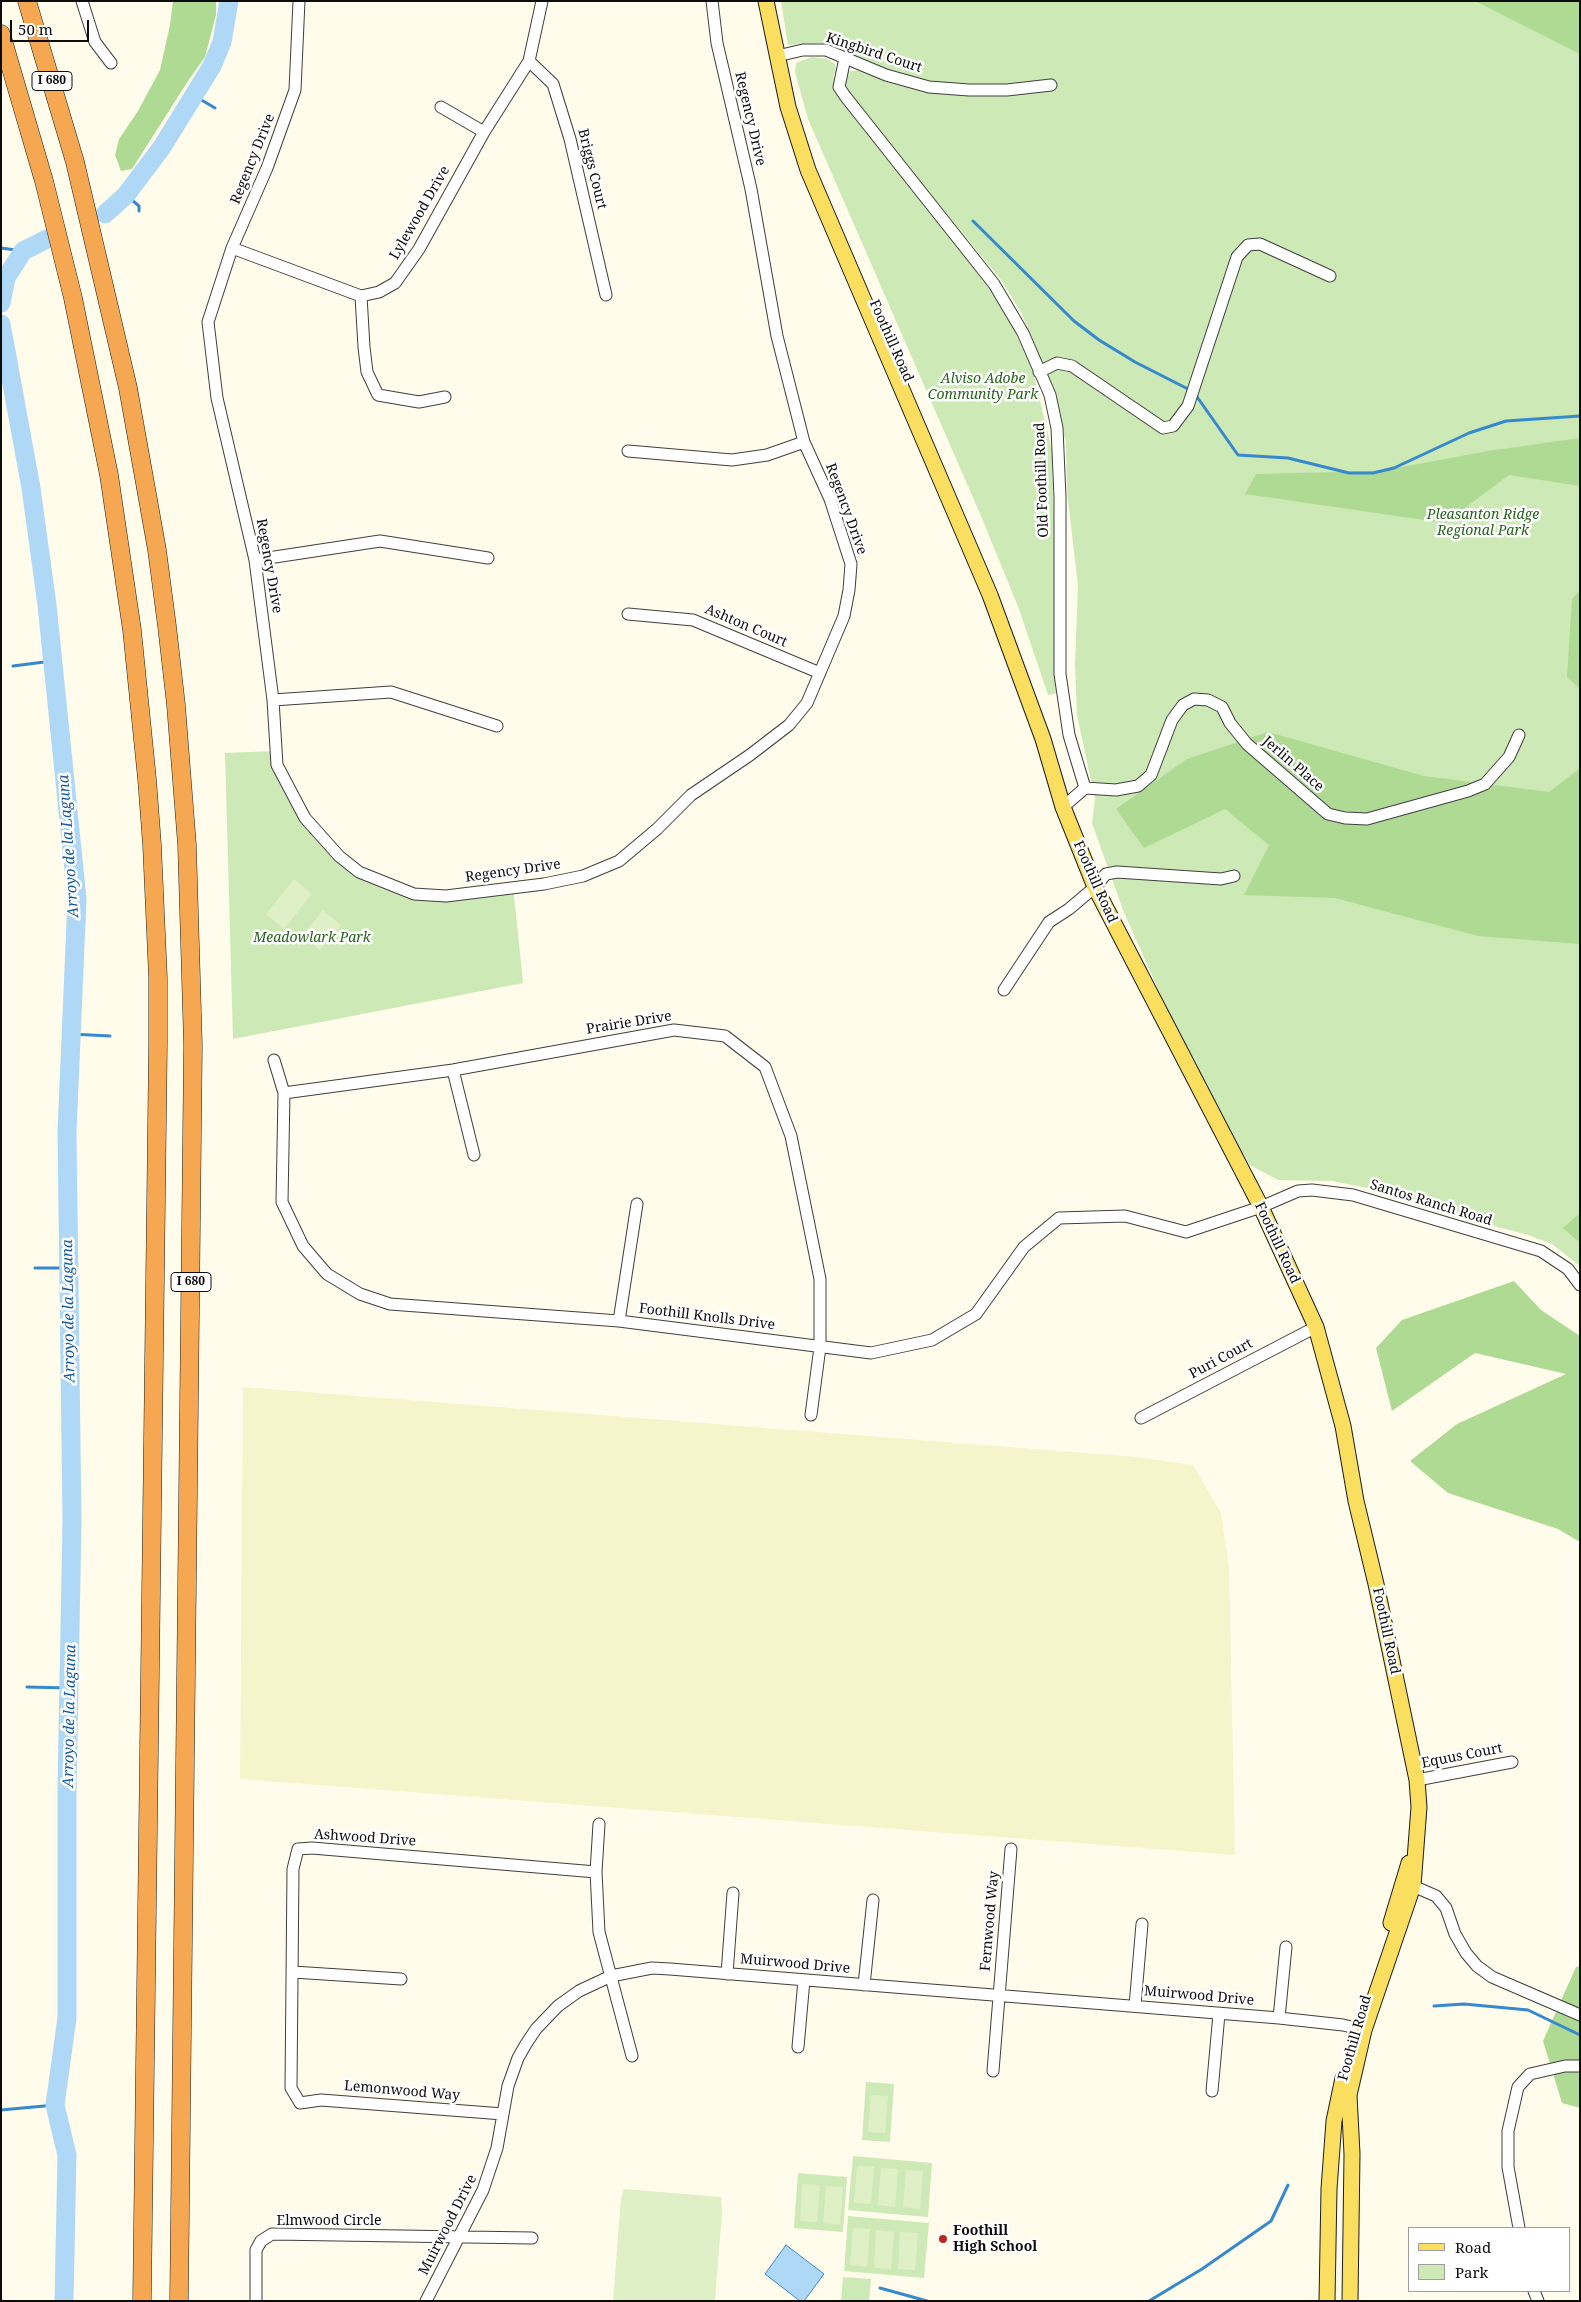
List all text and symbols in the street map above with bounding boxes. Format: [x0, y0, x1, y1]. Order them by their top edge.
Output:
scale bar [12, 10, 91, 42]
text: 50 m [18, 19, 53, 39]
street label: Kingbird Court [824, 30, 924, 76]
street label: Regency Drive [731, 70, 769, 168]
road number: I 680 [32, 72, 72, 90]
street label: Regency Drive [227, 111, 279, 207]
street label: Briggs Court [574, 127, 610, 211]
street label: Lylewood Drive [386, 163, 454, 263]
street label: Foothill Road [865, 297, 917, 385]
park label: Alviso Adobe Community Park [928, 371, 1038, 404]
street label: Old Foothill Road [1032, 422, 1052, 538]
street label: Regency Drive [822, 461, 870, 557]
park label: Pleasanton Ridge Regional Park [1427, 507, 1539, 540]
street label: Regency Drive [252, 517, 286, 615]
street label: Ashton Court [702, 601, 790, 651]
street label: Jerlin Place [1259, 733, 1327, 795]
water label: Arroyo de la Laguna [55, 774, 83, 918]
street label: Foothill Road [1069, 838, 1121, 926]
street label: Regency Drive [464, 856, 562, 886]
park label: Meadowlark Park [253, 930, 371, 946]
street label: Prairie Drive [585, 1008, 673, 1038]
street label: Santos Ranch Road [1368, 1176, 1494, 1230]
street label: Foothill Road [1251, 1199, 1303, 1287]
water label: Arroyo de la Laguna [59, 1239, 79, 1383]
road number: I 680 [171, 1272, 211, 1291]
street label: Foothill Knolls Drive [638, 1300, 776, 1334]
street label: Puri Court [1187, 1335, 1255, 1383]
street label: Foothill Road [1369, 1586, 1403, 1676]
water label: Arroyo de la Laguna [60, 1644, 80, 1788]
street label: Equus Court [1420, 1740, 1504, 1772]
street label: Ashwood Drive [313, 1826, 417, 1850]
street label: Fernwood Way [977, 1870, 1003, 1972]
street label: Muirwood Drive [739, 1951, 851, 1977]
street label: Muirwood Drive [1143, 1983, 1255, 2009]
street label: Foothill Road [1335, 1993, 1375, 2083]
street label: Lemonwood Way [343, 2078, 461, 2104]
street label: Muirwood Drive [415, 2172, 481, 2278]
street label: Elmwood Circle [276, 2213, 382, 2229]
place label: Foothill High School [953, 2223, 1037, 2256]
legend [1408, 2227, 1571, 2292]
marker: Foothill High School [937, 2233, 949, 2245]
text: Road [1455, 2237, 1491, 2257]
text: Park [1455, 2262, 1488, 2282]

